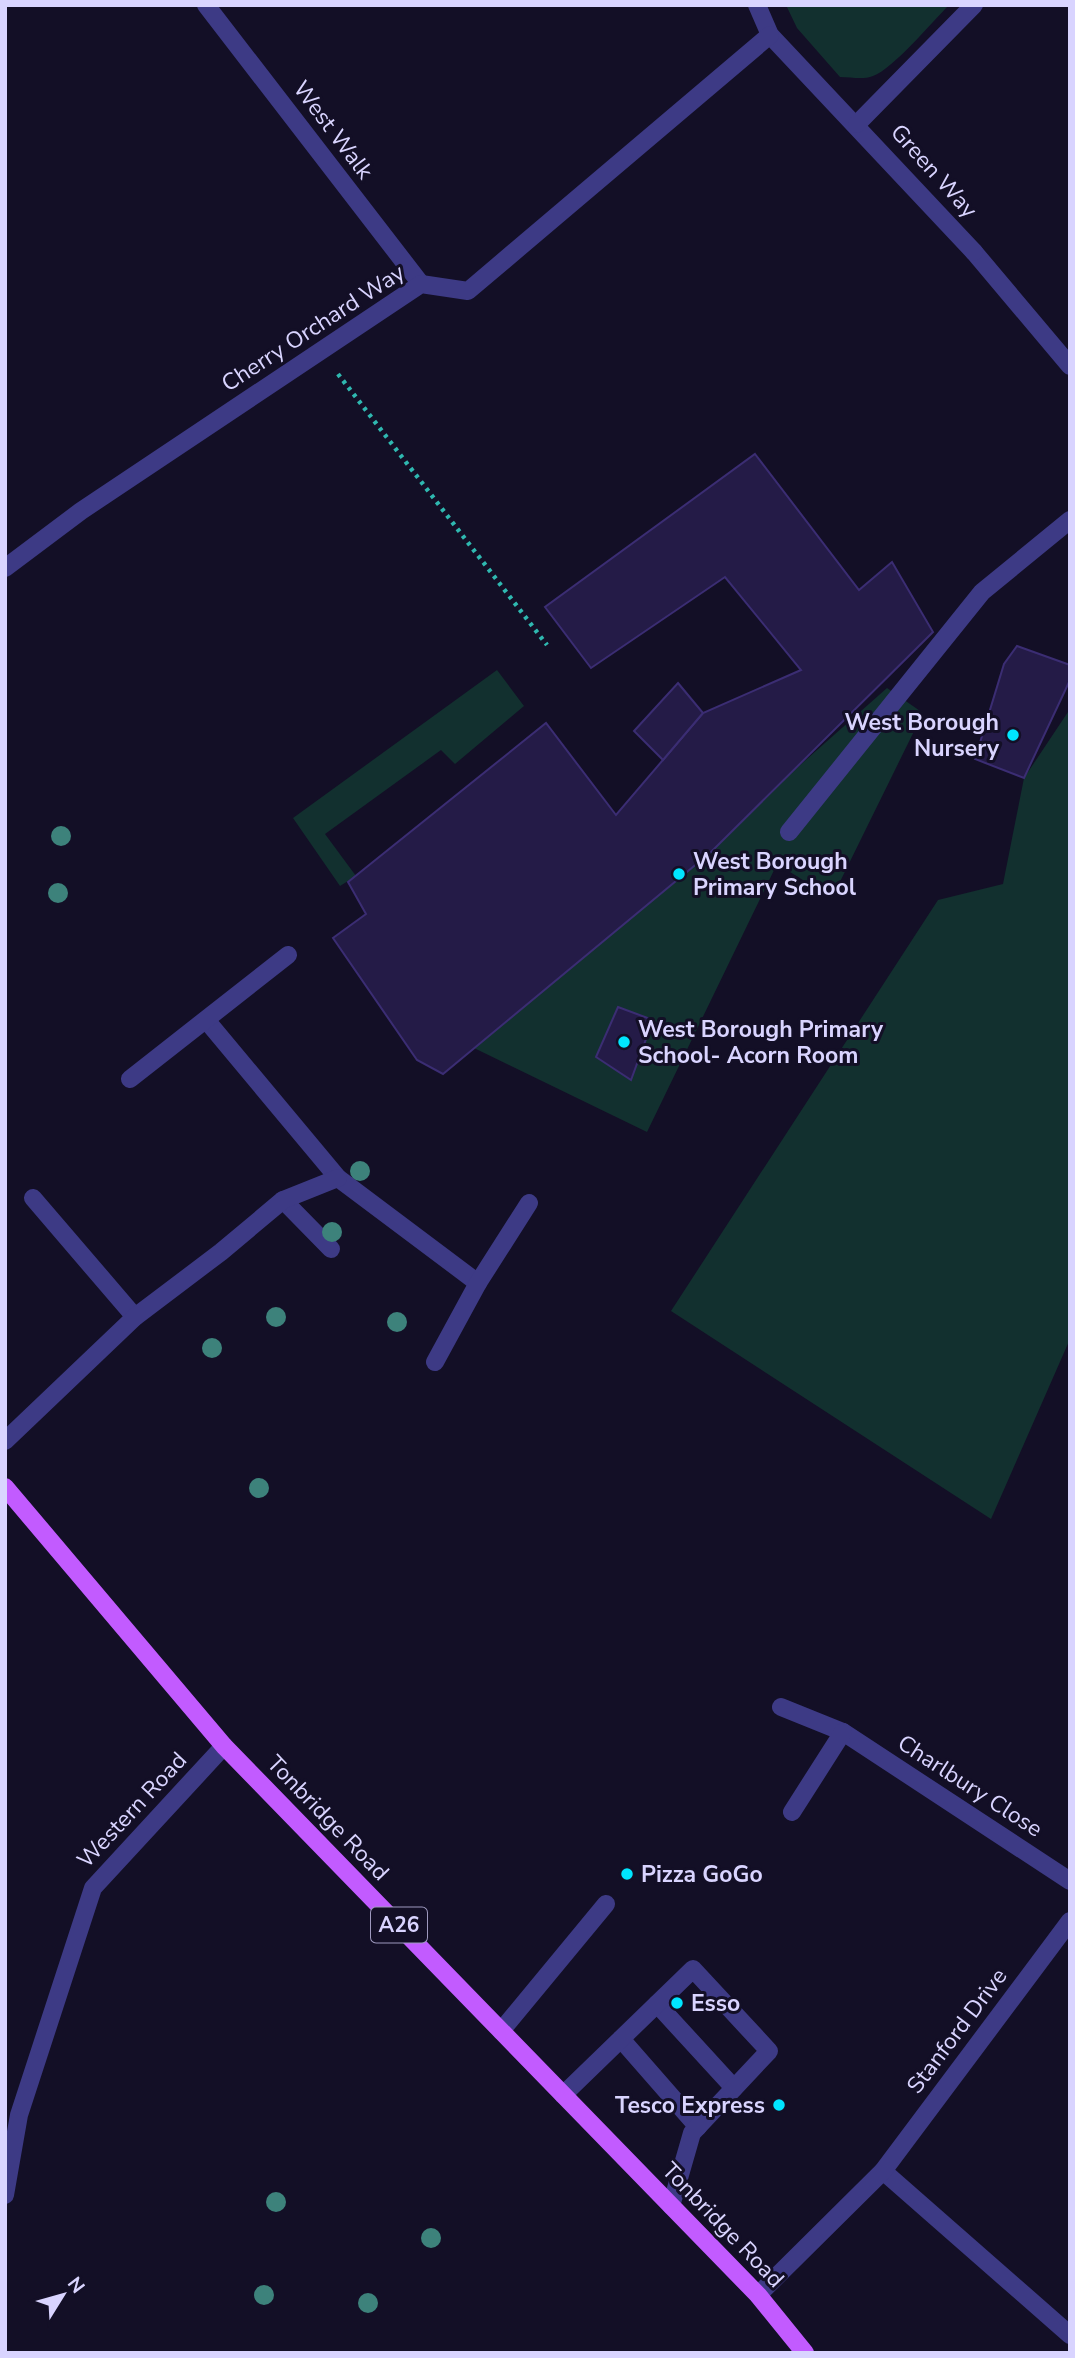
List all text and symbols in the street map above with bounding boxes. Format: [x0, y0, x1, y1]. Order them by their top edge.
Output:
street label: West Walk [286, 75, 380, 186]
street label: Green Way [884, 117, 984, 225]
street label: Cherry Orchard Way [215, 257, 411, 399]
place label: West Borough Nursery [844, 707, 1000, 764]
marker: West Borough Nursery [1005, 727, 1021, 743]
place label: West Borough Primary School [693, 846, 857, 903]
marker: West Borough Primary School [671, 866, 687, 882]
place label: West Borough Primary School- Acorn Room [638, 1014, 884, 1071]
marker: West Borough Primary School- Acorn Room [616, 1034, 632, 1050]
street label: Charlbury Close [892, 1728, 1048, 1844]
street label: Western Road [70, 1745, 194, 1875]
street label: Tonbridge Road [260, 1748, 396, 1888]
place label: Pizza GoGo [641, 1859, 763, 1890]
marker: Pizza GoGo [619, 1866, 635, 1882]
road number: A26 [371, 1908, 427, 1942]
street label: Stanford Drive [900, 1962, 1014, 2100]
place label: Esso [691, 1988, 740, 2019]
marker: Esso [669, 1995, 685, 2011]
place label: Tesco Express [615, 2090, 765, 2121]
marker: Tesco Express [771, 2097, 787, 2113]
street label: Tonbridge Road [655, 2155, 791, 2295]
north arrow [28, 2260, 98, 2330]
text: N [61, 2272, 90, 2299]

